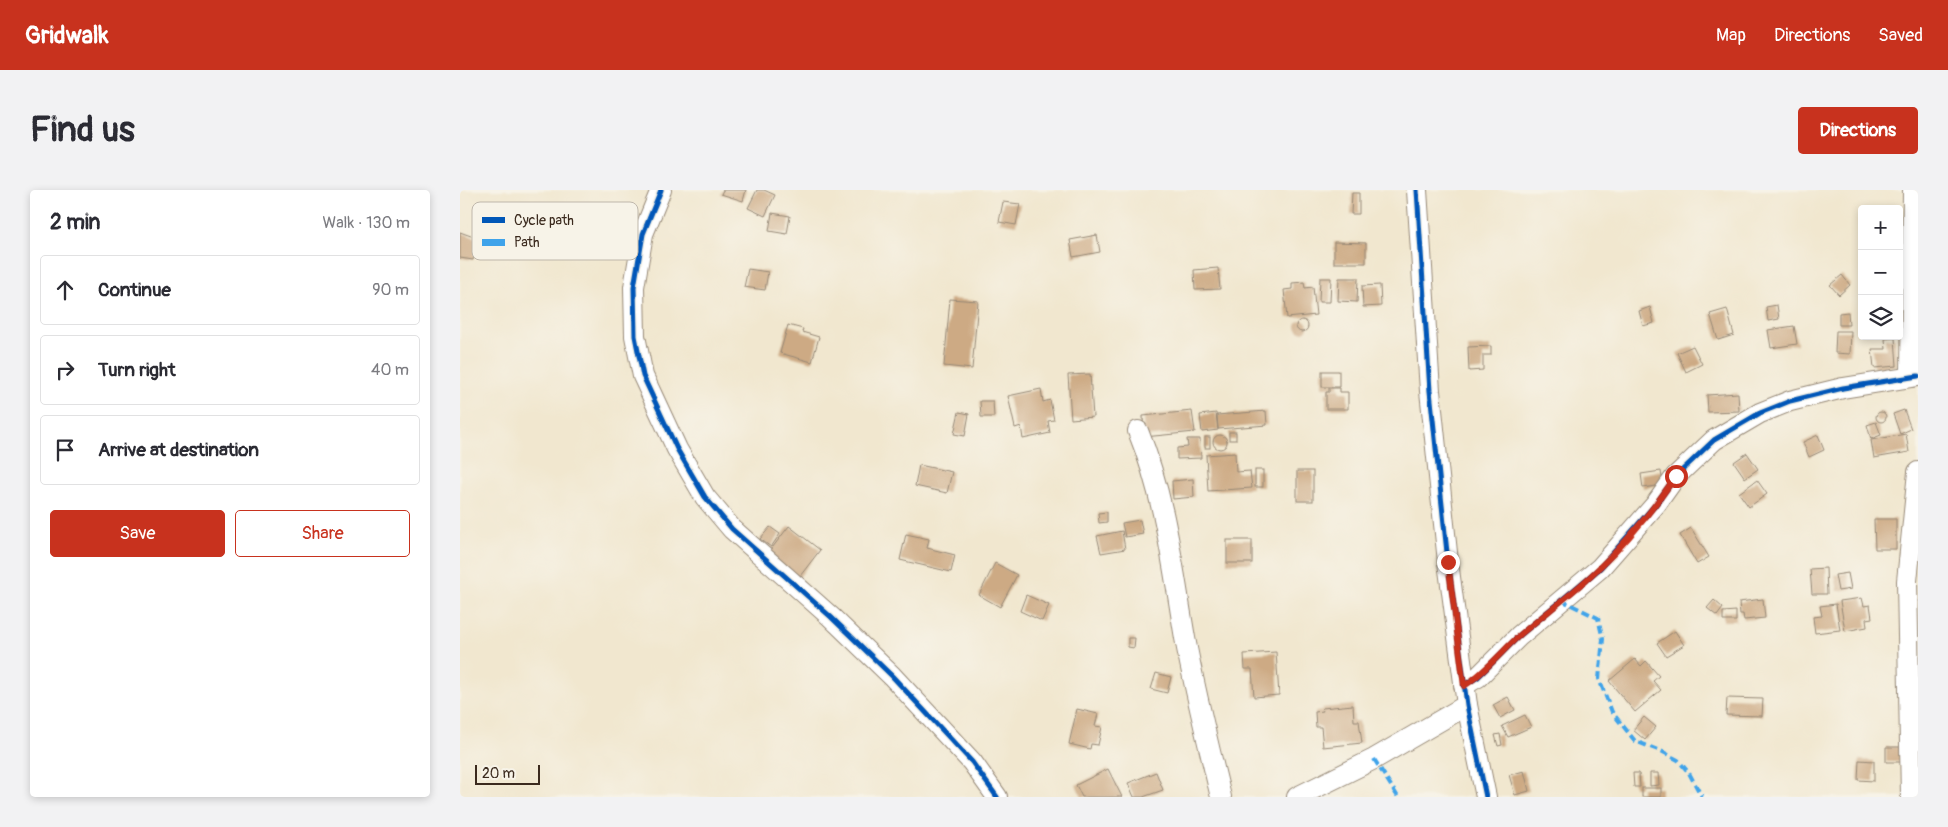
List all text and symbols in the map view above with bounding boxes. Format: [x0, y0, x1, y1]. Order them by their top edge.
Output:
text: Gridwalk [25, 21, 109, 50]
text: Map [1716, 24, 1746, 47]
text: Directions [1774, 24, 1850, 47]
text: Saved [1878, 24, 1923, 47]
button: Directions [1798, 107, 1918, 154]
text: Find us [30, 108, 135, 152]
legend [472, 202, 638, 260]
map controls [1858, 205, 1903, 340]
button: + [1858, 205, 1903, 250]
text: 2 min [50, 209, 100, 236]
text: Cycle path [514, 212, 574, 229]
text: Walk · 130 m [323, 213, 410, 233]
text: Path [514, 234, 539, 251]
button: − [1858, 250, 1903, 295]
icon: ahead [51, 276, 79, 304]
text: Continue [98, 278, 171, 302]
text: 90 m [372, 280, 409, 300]
button: layers [1858, 295, 1903, 340]
icon: right [51, 356, 79, 384]
text: Turn right [98, 358, 176, 382]
text: 40 m [371, 360, 409, 380]
icon: arrive [51, 436, 79, 464]
text: Arrive at destination [98, 438, 259, 462]
route start [1665, 465, 1688, 488]
button: Save [50, 510, 225, 557]
button: Share [235, 510, 410, 557]
route end [1437, 551, 1460, 574]
scale bar [475, 762, 540, 785]
text: 20 m [482, 765, 515, 782]

